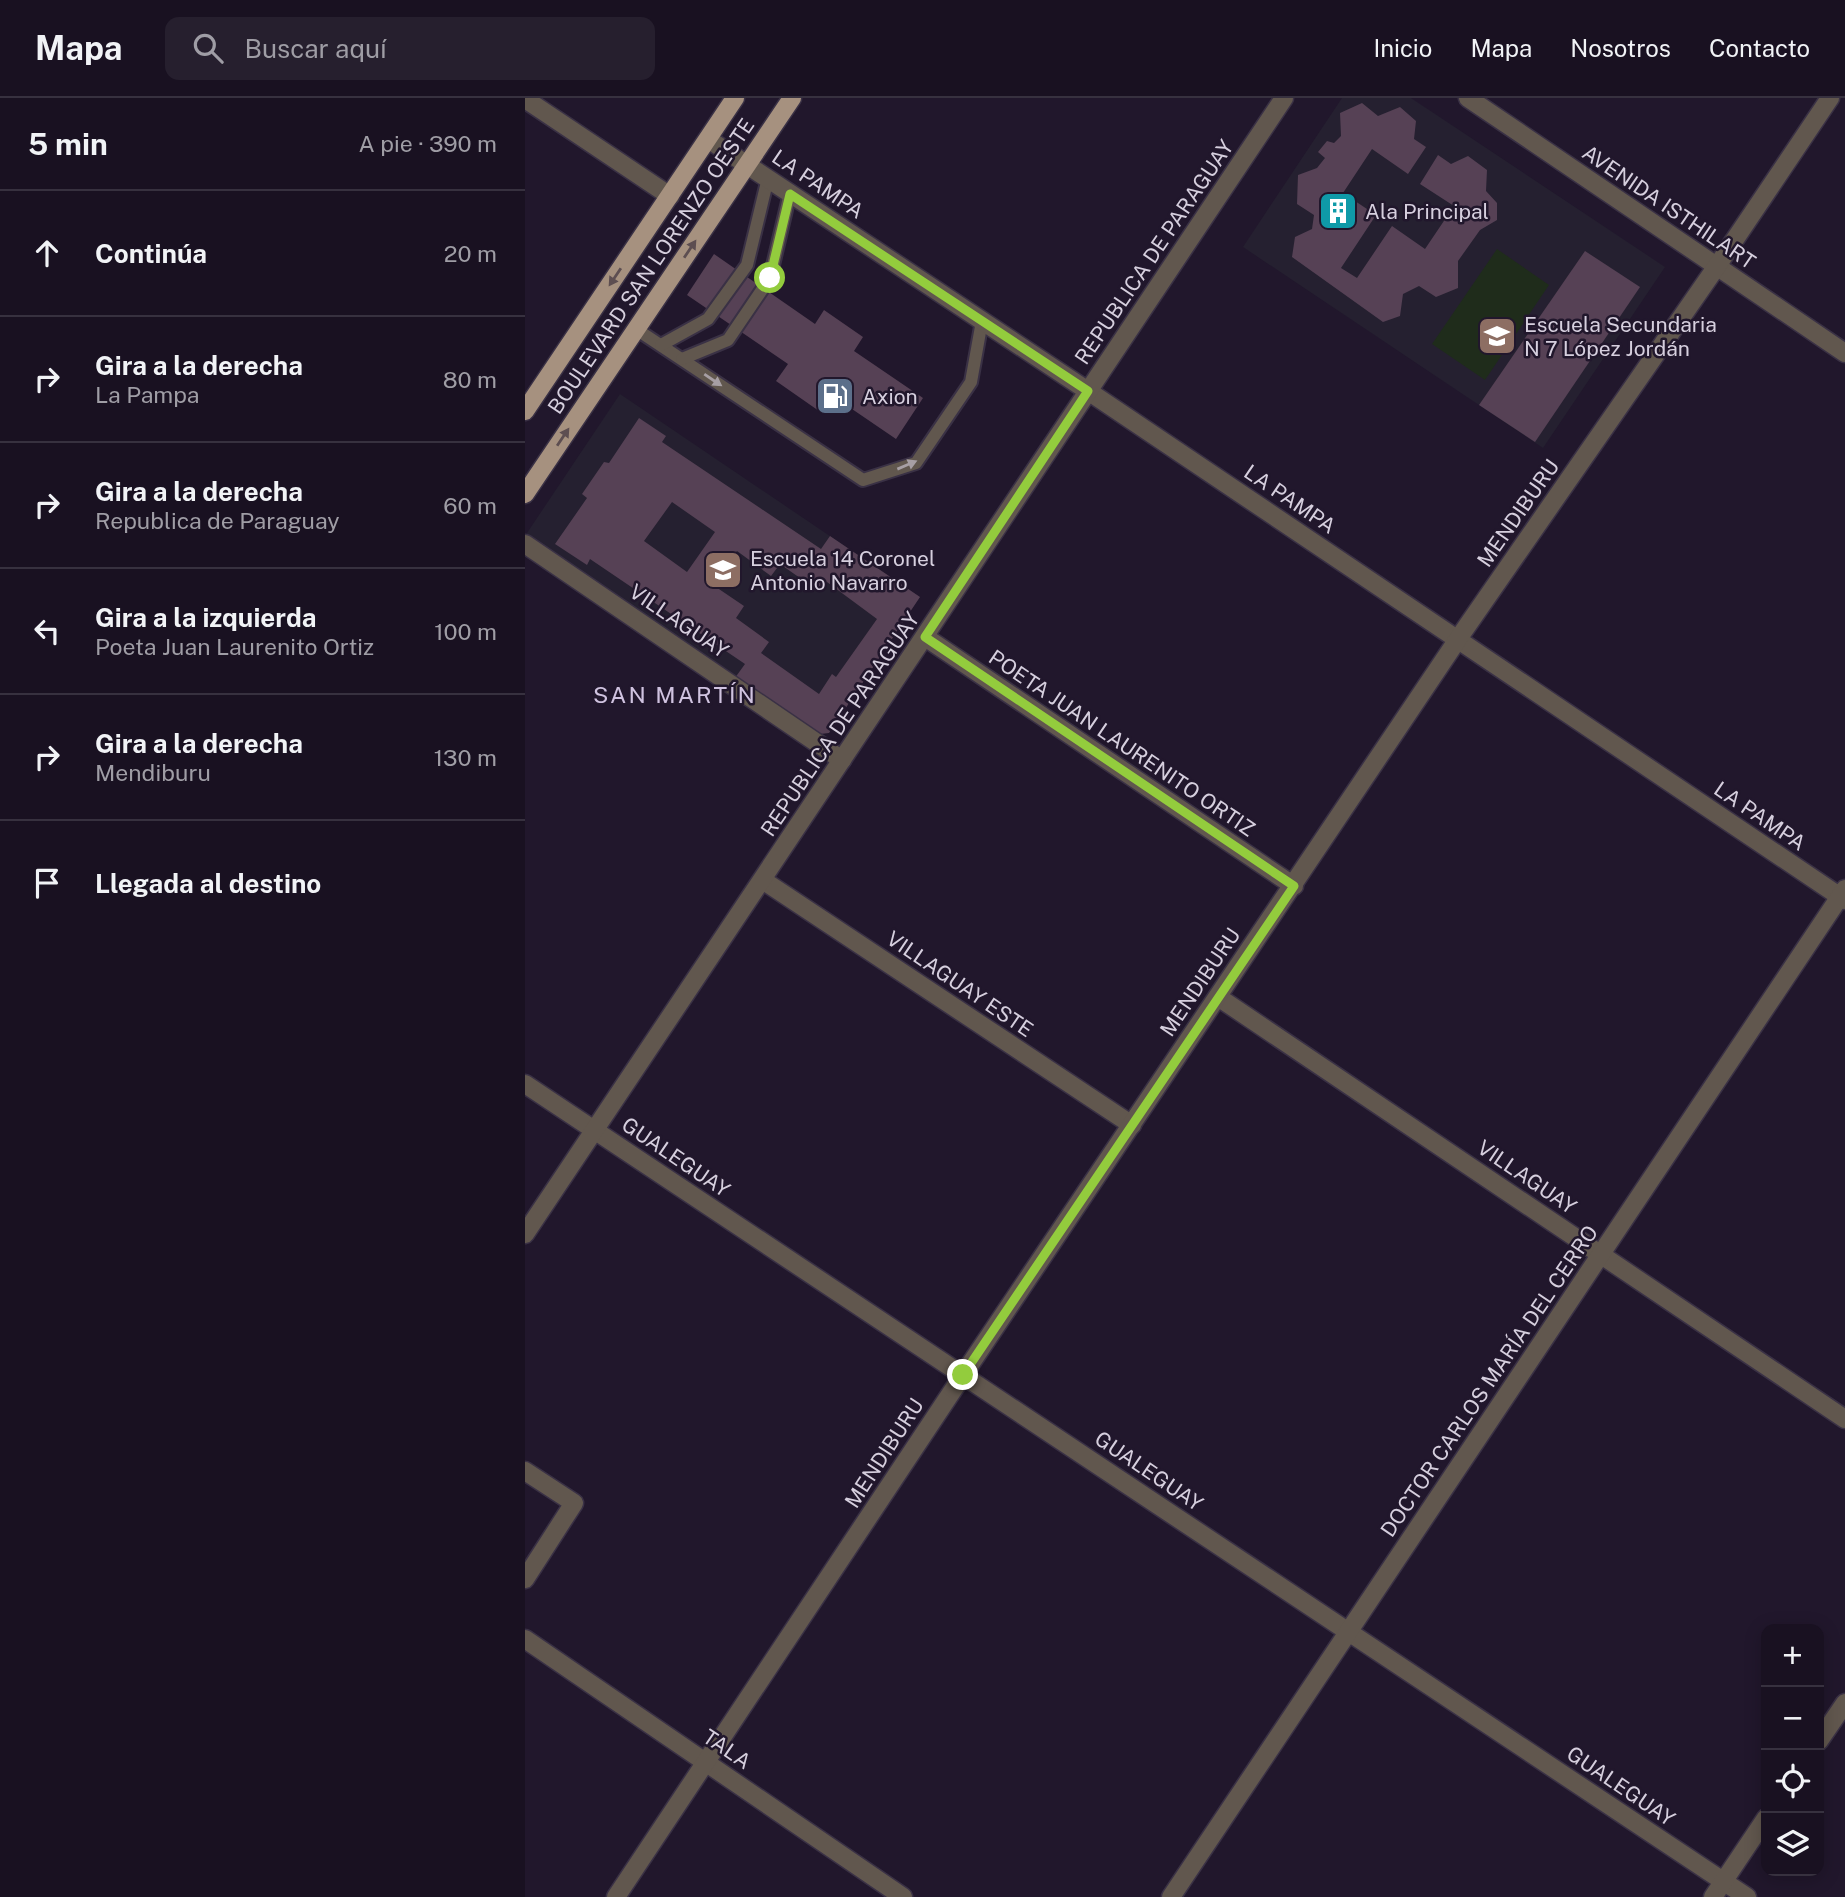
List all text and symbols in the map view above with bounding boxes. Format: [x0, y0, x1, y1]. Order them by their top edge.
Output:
search box [165, 17, 655, 80]
text: Mapa [35, 29, 123, 67]
icon: search [189, 29, 227, 67]
text: Buscar aquí [245, 33, 386, 64]
text: Inicio [1373, 34, 1432, 62]
text: Mapa [1470, 34, 1532, 62]
text: Nosotros [1570, 34, 1671, 62]
text: Contacto [1709, 34, 1810, 62]
street label: BOULEVARD SAN LORENZO OESTE [542, 113, 760, 419]
text: 5 min [28, 126, 108, 162]
text: A pie · 390 m [358, 130, 497, 157]
street label: REPUBLICA DE PARAGUAY [1069, 135, 1239, 369]
street label: AVENIDA ISTHILART [1578, 140, 1760, 274]
street label: LA PAMPA [767, 144, 869, 224]
building icon: Ala Principal [1317, 190, 1359, 232]
place label: Ala Principal [1365, 199, 1489, 224]
icon: ahead [28, 234, 66, 272]
text: Continúa [95, 238, 207, 269]
one-way arrow [683, 239, 696, 258]
text: 20 m [444, 240, 497, 267]
route start [754, 262, 785, 293]
one-way arrow [609, 267, 622, 286]
place label: Escuela Secundaria N 7 López Jordán [1524, 312, 1717, 361]
school or university icon: Escuela Secundaria N 7 López Jordán [1476, 315, 1518, 357]
text: Gira a la derecha [95, 350, 303, 381]
icon: right [28, 360, 66, 398]
text: 80 m [443, 366, 497, 393]
one-way arrow [704, 373, 722, 387]
fuel station icon: Axion [814, 375, 856, 417]
text: La Pampa [95, 381, 200, 408]
place label: Axion [862, 384, 918, 409]
one-way arrow [556, 428, 570, 446]
street label: MENDIBURU [1472, 454, 1564, 572]
street label: LA PAMPA [1239, 459, 1341, 539]
one-way arrow [897, 460, 918, 471]
text: Gira a la derecha [95, 476, 303, 507]
icon: right [28, 486, 66, 524]
text: 60 m [443, 492, 497, 519]
text: Republica de Paraguay [95, 507, 340, 534]
place label: Escuela 14 Coronel Antonio Navarro [750, 546, 935, 595]
school or university icon: Escuela 14 Coronel Antonio Navarro [702, 549, 744, 591]
street label: VILLAGUAY [625, 579, 734, 663]
text: Gira a la izquierda [95, 602, 317, 633]
street label: REPUBLICA DE PARAGUAY [755, 607, 925, 841]
icon: left [28, 612, 66, 650]
text: 100 m [434, 618, 497, 645]
text: Poeta Juan Laurenito Ortiz [95, 633, 374, 660]
street label: POETA JUAN LAURENITO ORTIZ [984, 644, 1260, 842]
district label: SAN MARTÍN [593, 681, 757, 708]
text: Gira a la derecha [95, 728, 303, 759]
icon: right [28, 738, 66, 776]
text: 130 m [434, 744, 497, 771]
text: Mendiburu [95, 759, 211, 786]
street label: LA PAMPA [1709, 776, 1811, 856]
icon: arrive [28, 864, 66, 902]
text: Llegada al destino [95, 868, 321, 899]
street label: MENDIBURU [1155, 923, 1245, 1041]
street label: VILLAGUAY ESTE [882, 926, 1038, 1042]
street label: GUALEGUAY [617, 1112, 735, 1202]
street label: VILLAGUAY [1473, 1135, 1582, 1219]
street label: DOCTOR CARLOS MARÍA DEL CERRO [1375, 1220, 1603, 1542]
route end [947, 1359, 978, 1390]
street label: MENDIBURU [839, 1394, 929, 1512]
street label: GUALEGUAY [1090, 1426, 1208, 1516]
map controls [1761, 1624, 1824, 1876]
button: + [1761, 1624, 1824, 1687]
button: − [1761, 1687, 1824, 1750]
street label: TALA [698, 1724, 756, 1774]
street label: GUALEGUAY [1562, 1741, 1680, 1831]
button: locate [1761, 1750, 1824, 1813]
button: layers [1761, 1813, 1824, 1876]

